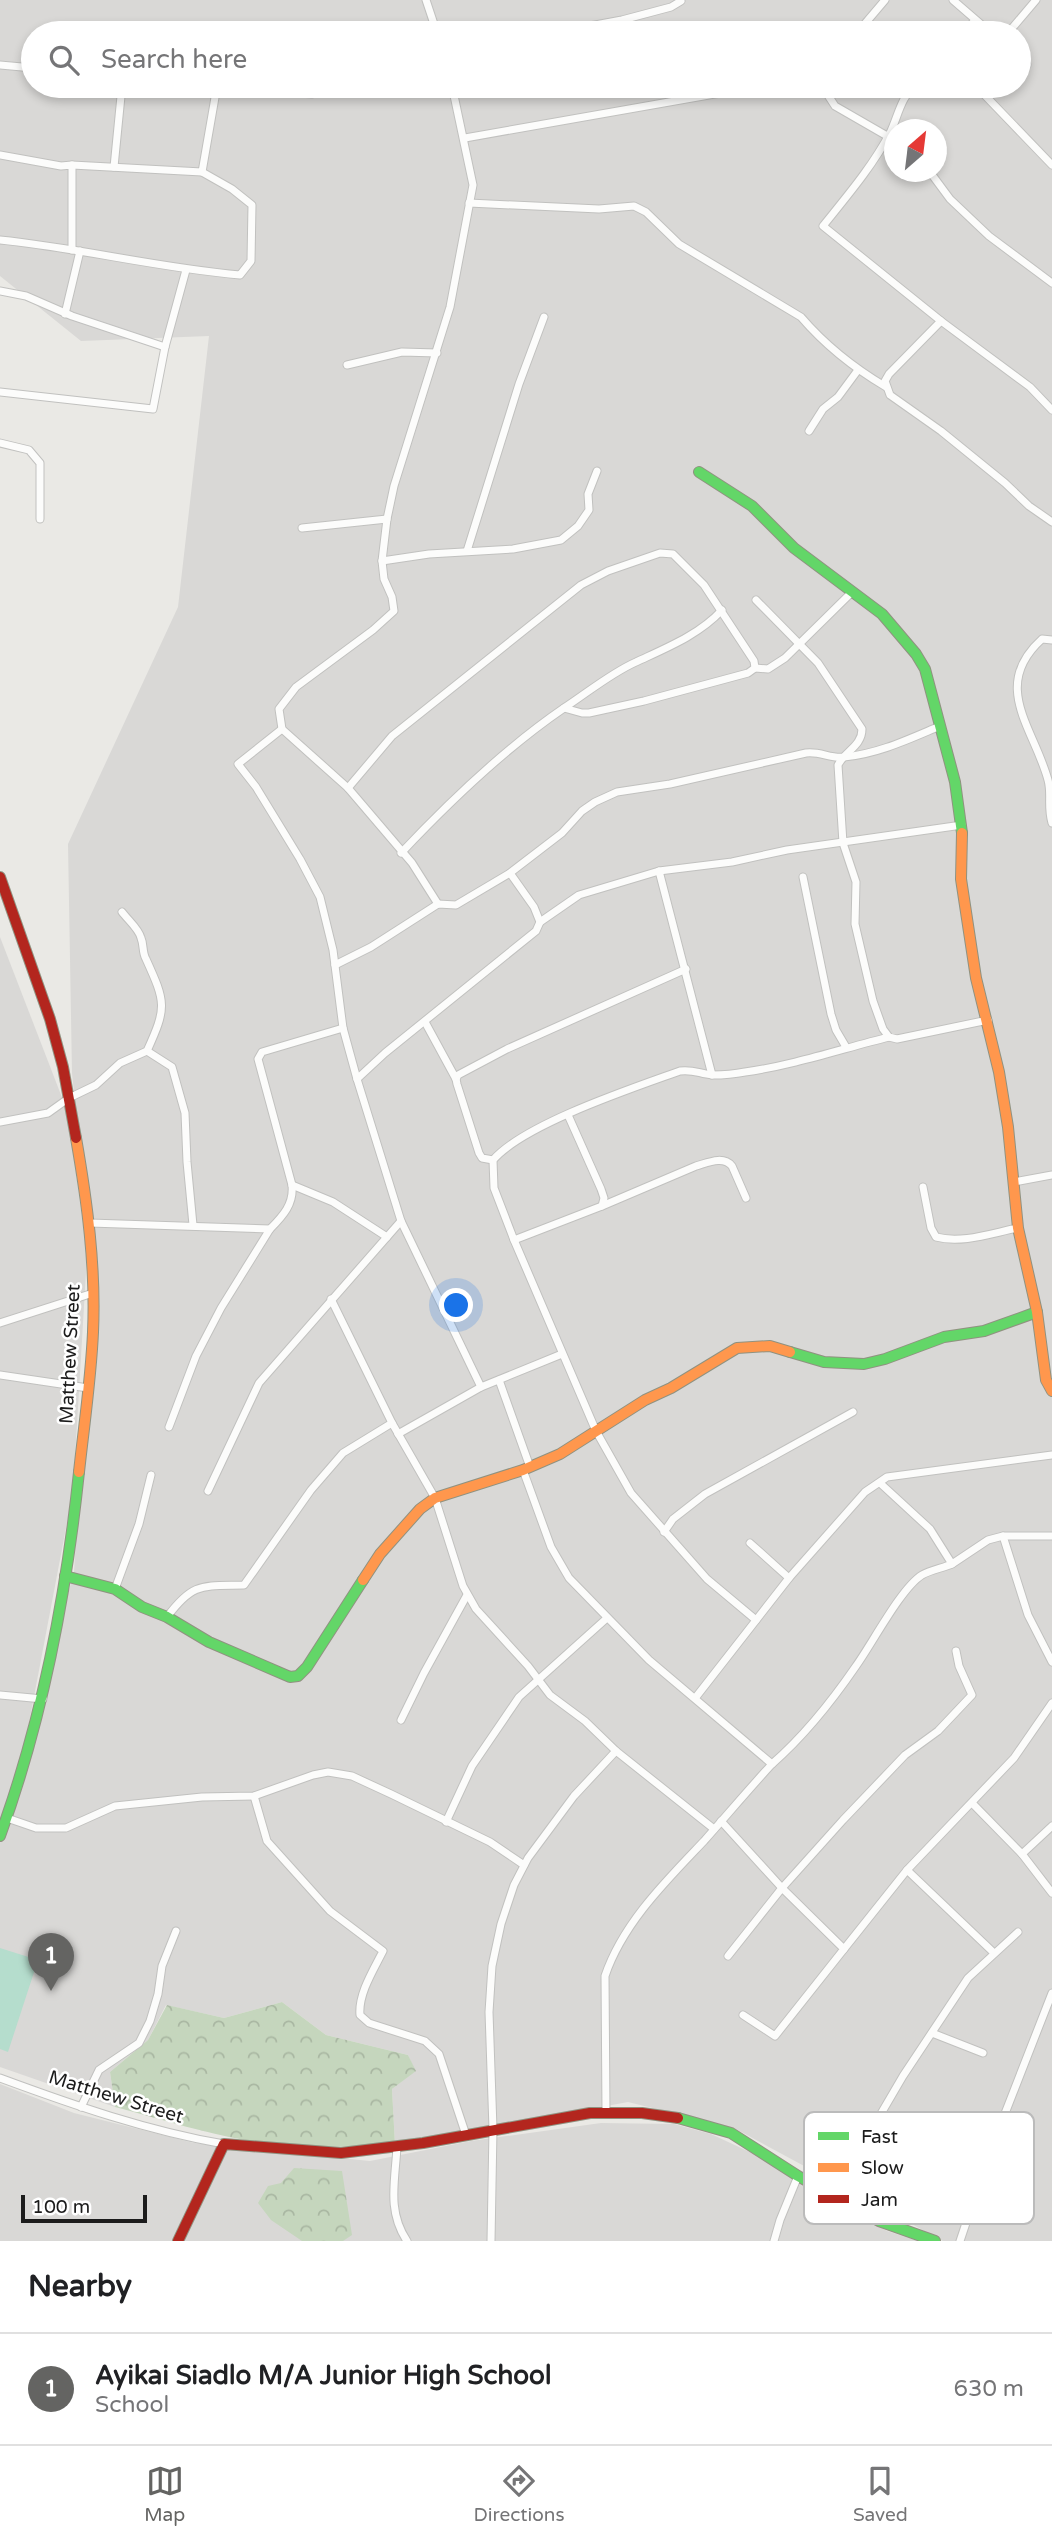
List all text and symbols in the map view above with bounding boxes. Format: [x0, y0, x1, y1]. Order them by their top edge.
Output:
search box [21, 21, 1031, 98]
icon: search [45, 41, 83, 79]
text: Search here [101, 44, 247, 75]
north arrow [884, 119, 947, 182]
street label: Matthew Street [55, 1284, 85, 1424]
your location [439, 1288, 473, 1322]
pin: 1 [28, 1933, 74, 1991]
street label: Matthew Street [46, 2066, 186, 2128]
legend [804, 2112, 1034, 2224]
text: Fast [861, 2126, 898, 2148]
text: Slow [861, 2157, 904, 2179]
text: Jam [861, 2189, 898, 2211]
scale bar [21, 2192, 147, 2224]
text: 100 m [32, 2196, 90, 2218]
text: Nearby [28, 2268, 132, 2305]
text: Ayikai Siadlo M/A Junior High School [95, 2360, 551, 2391]
text: 1 [44, 2375, 58, 2403]
text: 630 m [954, 2375, 1024, 2403]
text: School [95, 2391, 169, 2419]
tab: Map [144, 2462, 185, 2526]
tab: Directions [474, 2462, 565, 2526]
tab: Saved [853, 2462, 908, 2526]

